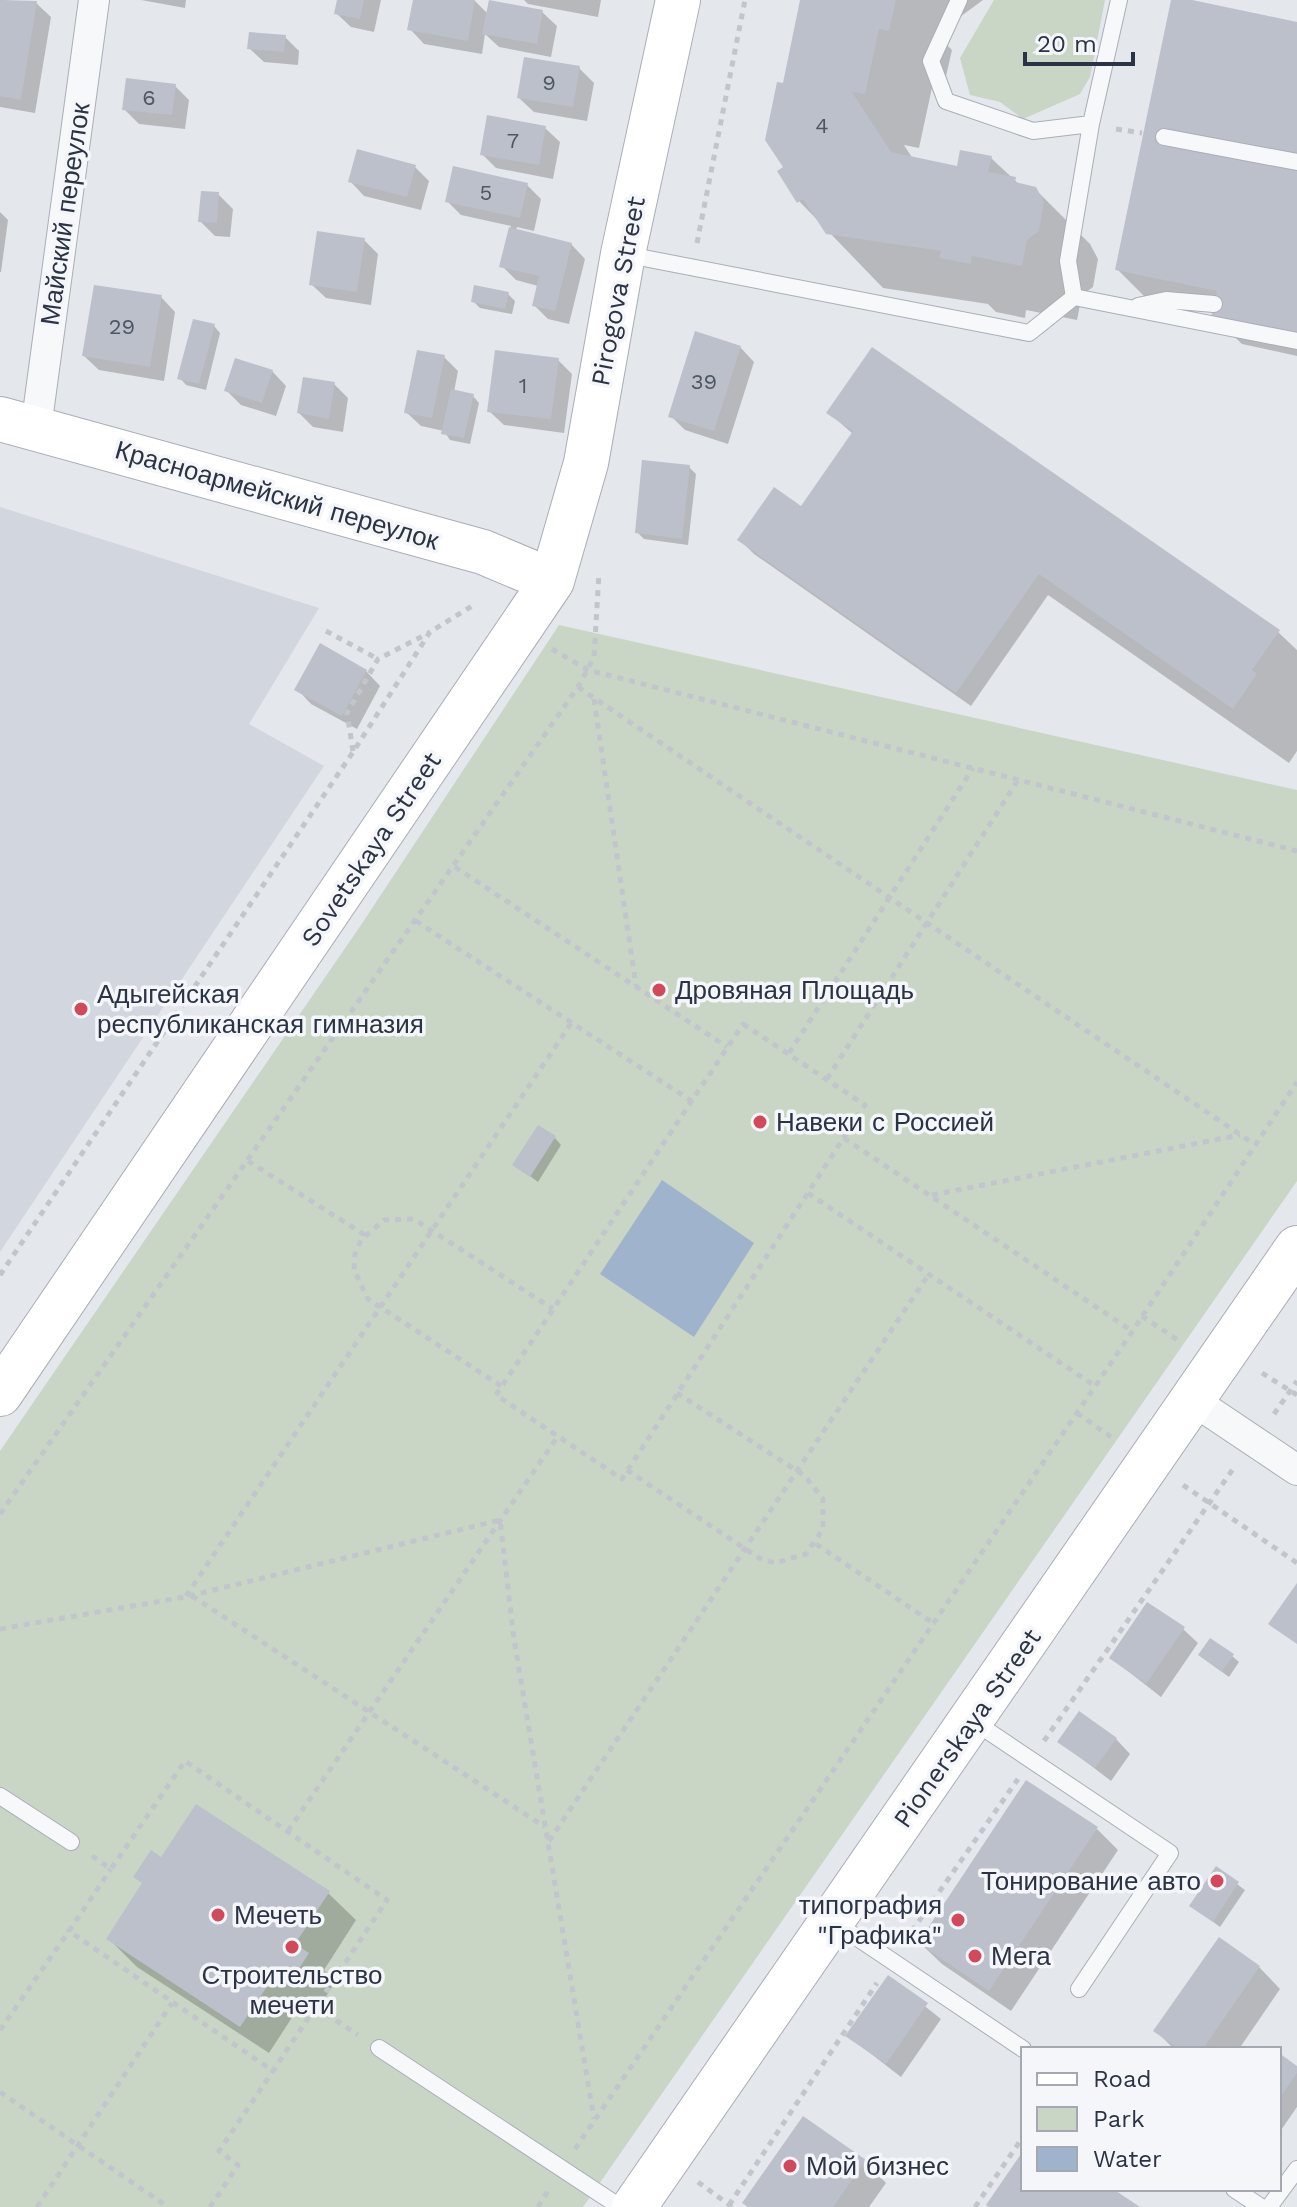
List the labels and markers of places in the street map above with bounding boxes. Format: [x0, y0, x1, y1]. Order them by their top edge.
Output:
place label: Дровяная Площадь [675, 975, 914, 1005]
place label: Адыгейская республиканская гимназия [97, 979, 424, 1039]
marker: Дровяная Площадь [650, 981, 668, 999]
marker: Адыгейская республиканская гимназия [72, 1000, 90, 1018]
place label: Навеки с Россией [776, 1107, 994, 1137]
marker: Навеки с Россией [751, 1113, 769, 1131]
place label: Тонирование авто [981, 1866, 1201, 1896]
marker: Тонирование авто [1208, 1872, 1226, 1890]
place label: типография "Графика" [799, 1890, 942, 1950]
place label: Мечеть [234, 1900, 322, 1930]
marker: Мечеть [209, 1906, 227, 1924]
marker: типография "Графика" [949, 1911, 967, 1929]
marker: Строительство мечети [283, 1938, 301, 1956]
place label: Мега [991, 1941, 1051, 1971]
marker: Мега [966, 1947, 984, 1965]
place label: Строительство мечети [202, 1960, 382, 2020]
place label: Мой бизнес [806, 2151, 949, 2181]
marker: Мой бизнес [781, 2157, 799, 2175]

